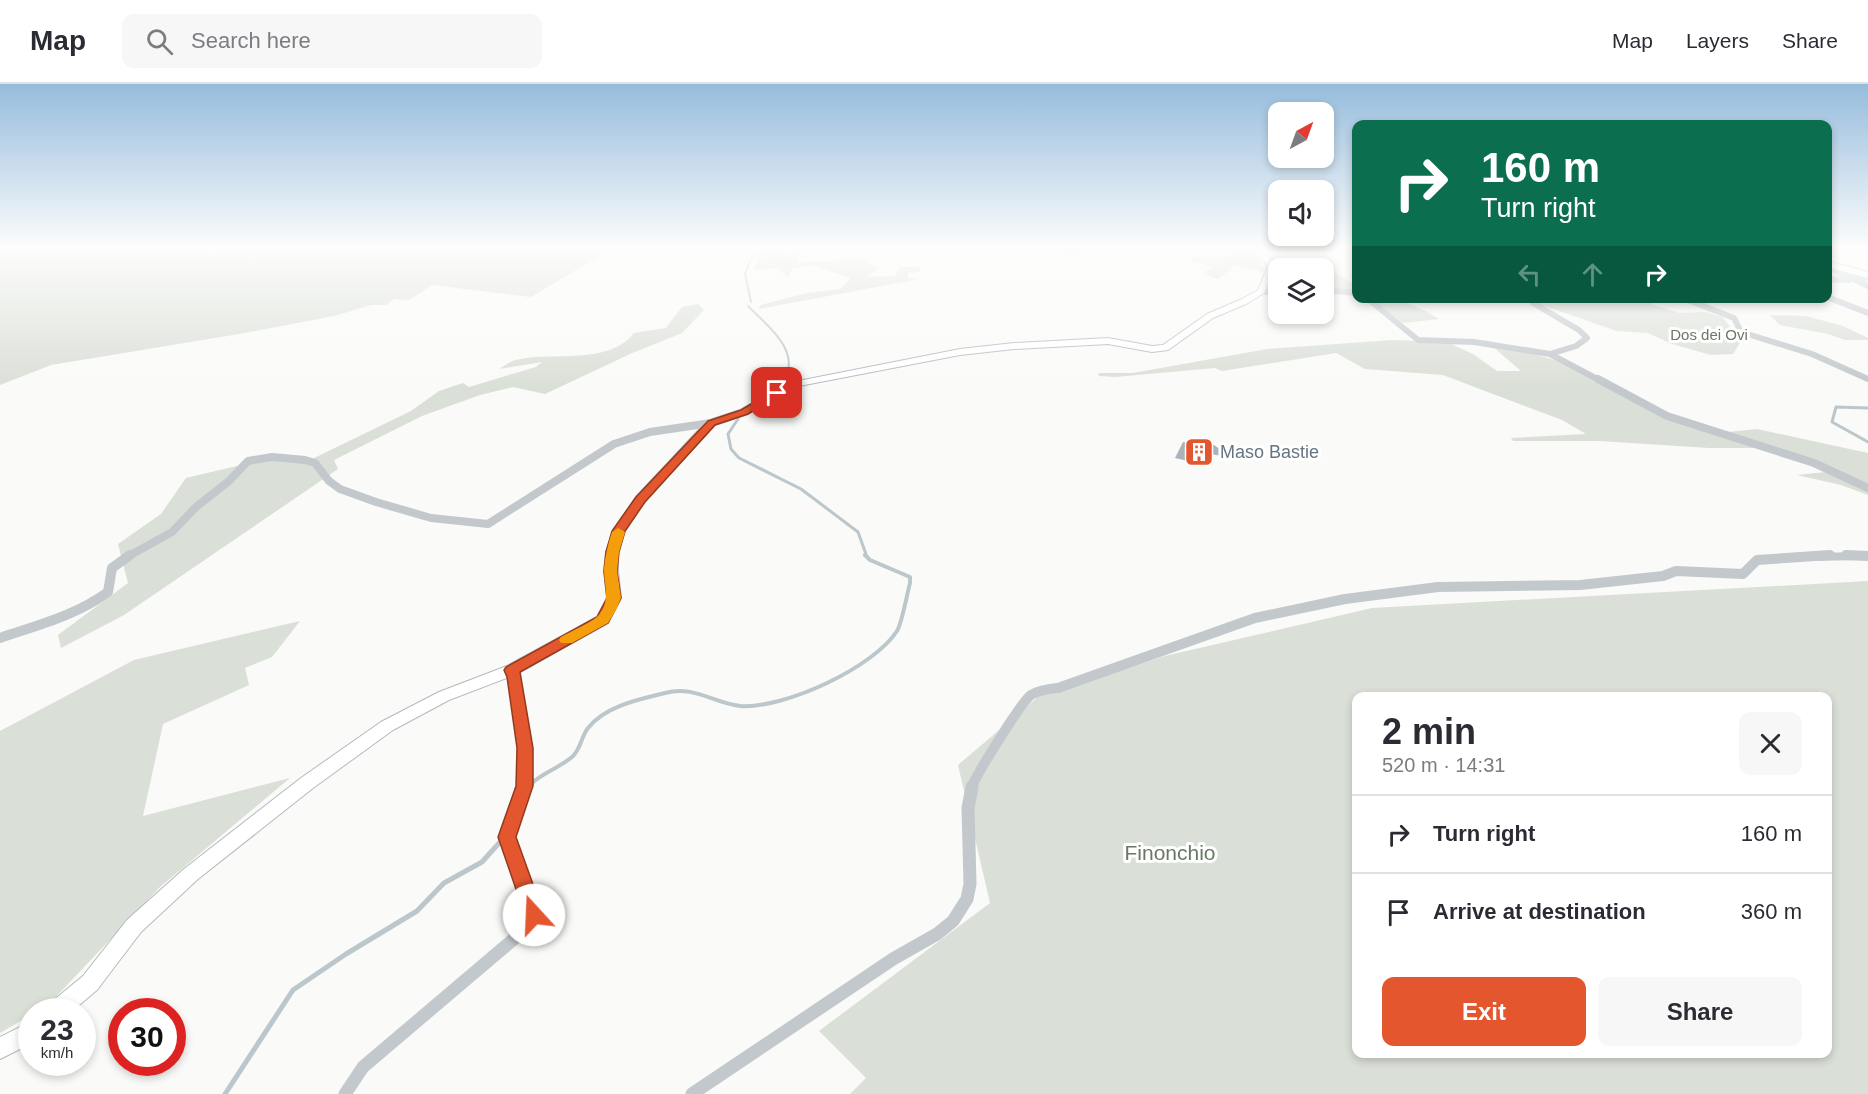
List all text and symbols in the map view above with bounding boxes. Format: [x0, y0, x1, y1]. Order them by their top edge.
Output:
search box [122, 14, 542, 68]
text: Map [30, 25, 86, 56]
icon: search [143, 25, 176, 58]
text: Search here [191, 28, 311, 53]
text: Map [1612, 29, 1653, 52]
text: Layers [1686, 29, 1749, 52]
text: Share [1782, 29, 1838, 52]
north arrow [1268, 102, 1334, 168]
map controls [1268, 102, 1334, 324]
icon: right [1382, 144, 1460, 222]
text: 160 m [1481, 144, 1600, 191]
button: sound [1268, 180, 1334, 246]
text: Turn right [1481, 193, 1596, 223]
button: layers [1268, 258, 1334, 324]
icon: left [1513, 258, 1546, 291]
icon: ahead [1576, 258, 1609, 291]
icon: right [1639, 258, 1672, 291]
park label: Dos dei Ovi [1670, 326, 1748, 343]
pin [751, 367, 802, 418]
icon: arrive [760, 376, 793, 409]
building icon: Maso Bastie [1183, 436, 1215, 468]
place label: Maso Bastie [1220, 442, 1319, 462]
text: 2 min [1382, 711, 1476, 752]
button: close [1739, 712, 1802, 775]
text: 520 m · 14:31 [1382, 754, 1505, 776]
icon: right [1382, 818, 1415, 851]
text: Turn right [1433, 821, 1535, 846]
text: 160 m [1741, 821, 1802, 846]
park label: Finonchio [1124, 841, 1216, 864]
position arrow [502, 883, 566, 947]
icon: arrive [1382, 896, 1415, 929]
text: Arrive at destination [1433, 899, 1646, 924]
text: 360 m [1741, 899, 1802, 924]
button: Exit [1382, 977, 1586, 1046]
button: Share [1598, 977, 1802, 1046]
speed limit sign: 30 [108, 998, 186, 1076]
text: 23 [40, 1013, 74, 1046]
text: km/h [41, 1044, 73, 1061]

